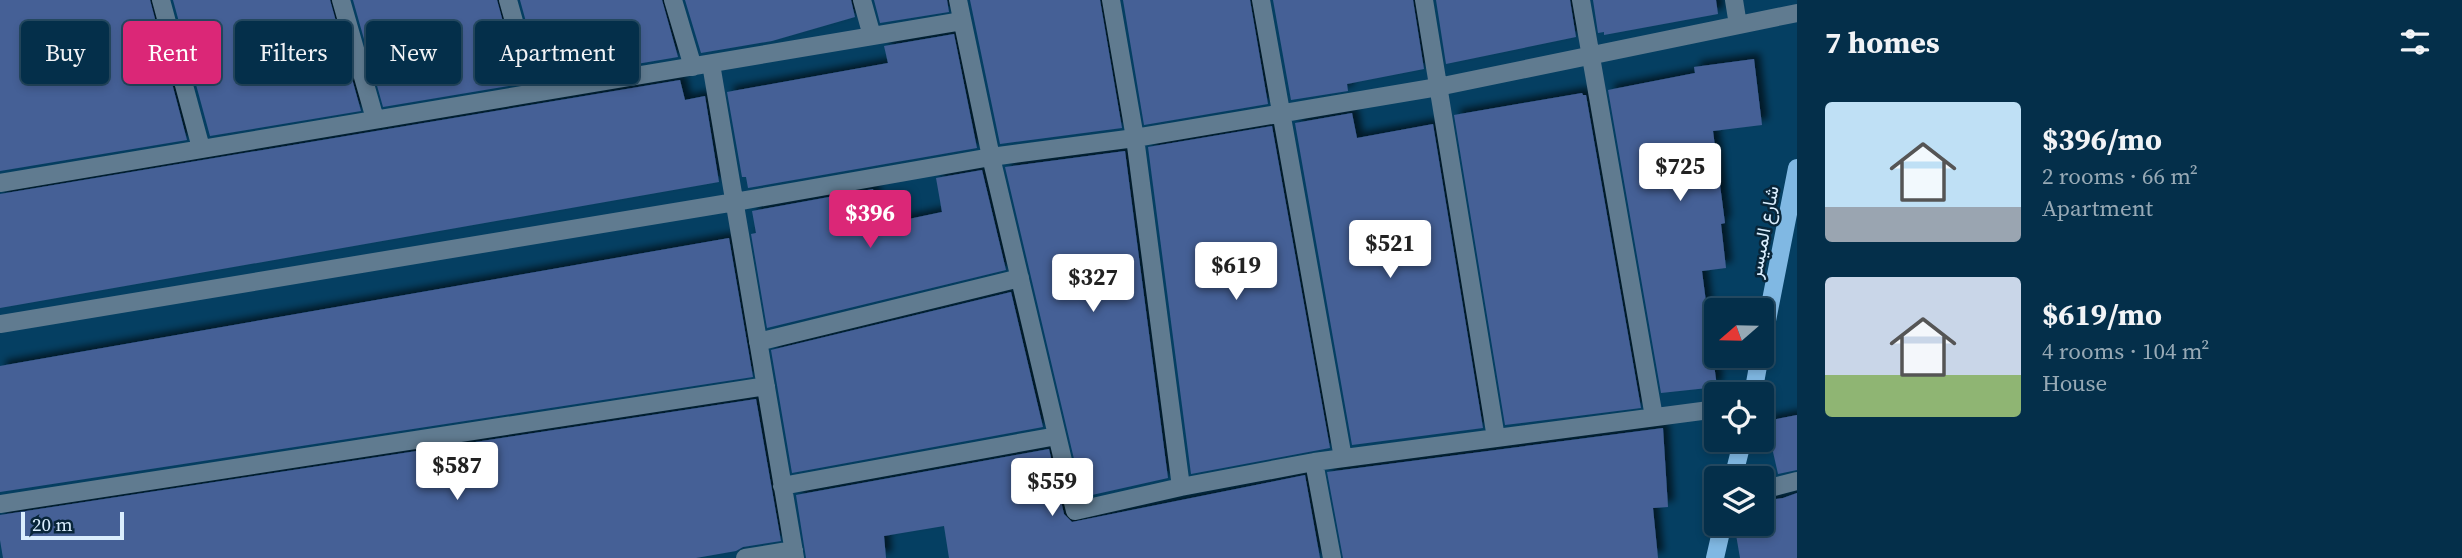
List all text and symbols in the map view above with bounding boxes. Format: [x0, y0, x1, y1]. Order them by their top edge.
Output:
chip: Buy [21, 21, 109, 84]
chip: Rent [123, 21, 221, 84]
chip: Filters [235, 21, 352, 84]
chip: New [366, 21, 461, 84]
chip: Apartment [475, 21, 639, 84]
text: 7 homes [1825, 22, 1940, 63]
icon: filters [2396, 23, 2434, 61]
text: $396/mo [2042, 119, 2162, 160]
icon: home [1881, 130, 1965, 214]
pin: $725 [1639, 144, 1721, 203]
text: $725 [1655, 150, 1705, 182]
text: 2 rooms · 66 m² [2042, 160, 2198, 192]
street label: شارع الميسر [1741, 184, 1785, 281]
pin: $396 [829, 190, 911, 250]
text: Apartment [2042, 192, 2153, 224]
text: $396 [845, 197, 895, 229]
pin: $521 [1349, 220, 1431, 280]
text: $521 [1365, 227, 1415, 259]
pin: $619 [1195, 243, 1277, 302]
text: $619 [1211, 249, 1261, 281]
pin: $327 [1052, 254, 1134, 314]
text: $327 [1068, 261, 1118, 293]
text: $619/mo [2042, 294, 2162, 335]
north arrow [1704, 298, 1774, 368]
map controls [1704, 298, 1774, 536]
icon: home [1881, 305, 1965, 389]
text: 4 rooms · 104 m² [2042, 335, 2209, 367]
text: House [2042, 367, 2107, 399]
button: locate [1704, 382, 1774, 452]
pin: $587 [416, 442, 498, 502]
text: $587 [432, 449, 482, 481]
pin: $559 [1011, 458, 1093, 518]
text: $559 [1027, 465, 1077, 497]
button: layers [1704, 466, 1774, 536]
scale bar [21, 509, 124, 541]
text: 20 m [32, 511, 73, 537]

